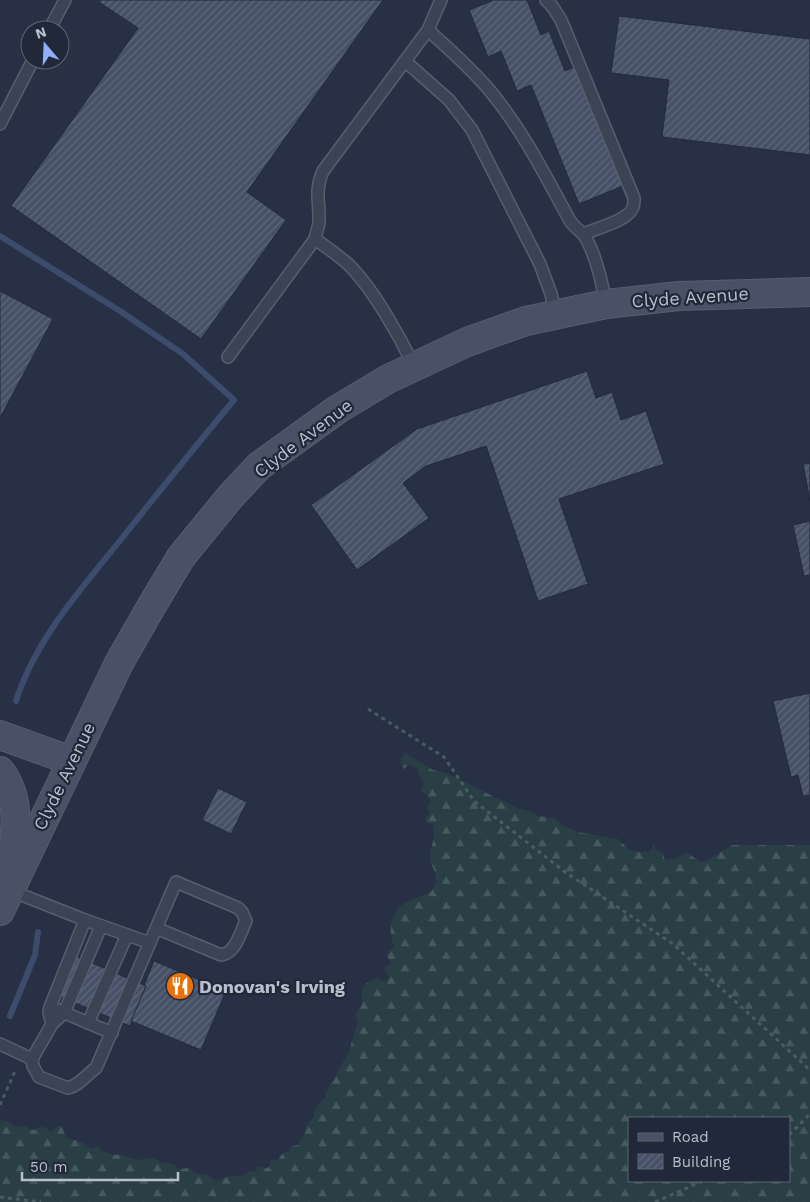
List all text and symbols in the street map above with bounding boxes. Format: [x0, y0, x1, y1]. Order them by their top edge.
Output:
north arrow [20, 20, 70, 70]
text: N [33, 23, 48, 42]
street label: Clyde Avenue [631, 282, 749, 312]
street label: Clyde Avenue [250, 394, 356, 482]
street label: Clyde Avenue [29, 719, 99, 833]
restaurant icon: Donovan's Irving [165, 971, 195, 1001]
place label: Donovan's Irving [199, 976, 346, 997]
legend [628, 1117, 790, 1182]
text: Road [672, 1128, 709, 1146]
scale bar [22, 1150, 179, 1182]
text: Building [672, 1153, 730, 1171]
text: 50 m [30, 1158, 67, 1176]

